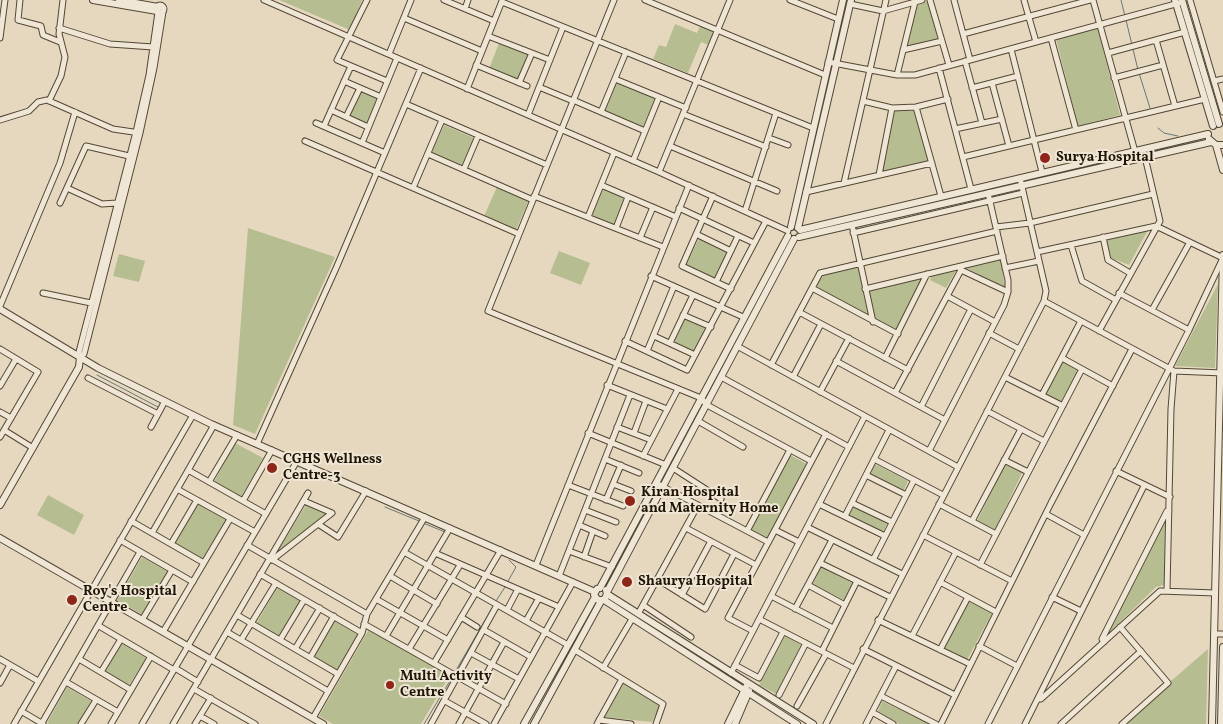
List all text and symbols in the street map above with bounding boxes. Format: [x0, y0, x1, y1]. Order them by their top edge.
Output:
place label: Surya Hospital [1056, 150, 1154, 166]
marker: Surya Hospital [1038, 151, 1052, 165]
place label: CGHS Wellness Centre-3 [283, 452, 382, 484]
marker: CGHS Wellness Centre-3 [265, 461, 279, 475]
place label: Kiran Hospital and Maternity Home [641, 485, 778, 518]
marker: Kiran Hospital and Maternity Home [623, 494, 637, 508]
place label: Shaurya Hospital [638, 574, 752, 590]
marker: Shaurya Hospital [620, 575, 634, 589]
place label: Roy's Hospital Centre [83, 584, 177, 616]
marker: Roy's Hospital Centre [65, 593, 79, 607]
place label: Multi Activity Centre [400, 669, 492, 702]
marker: Multi Activity Centre [384, 679, 396, 691]

